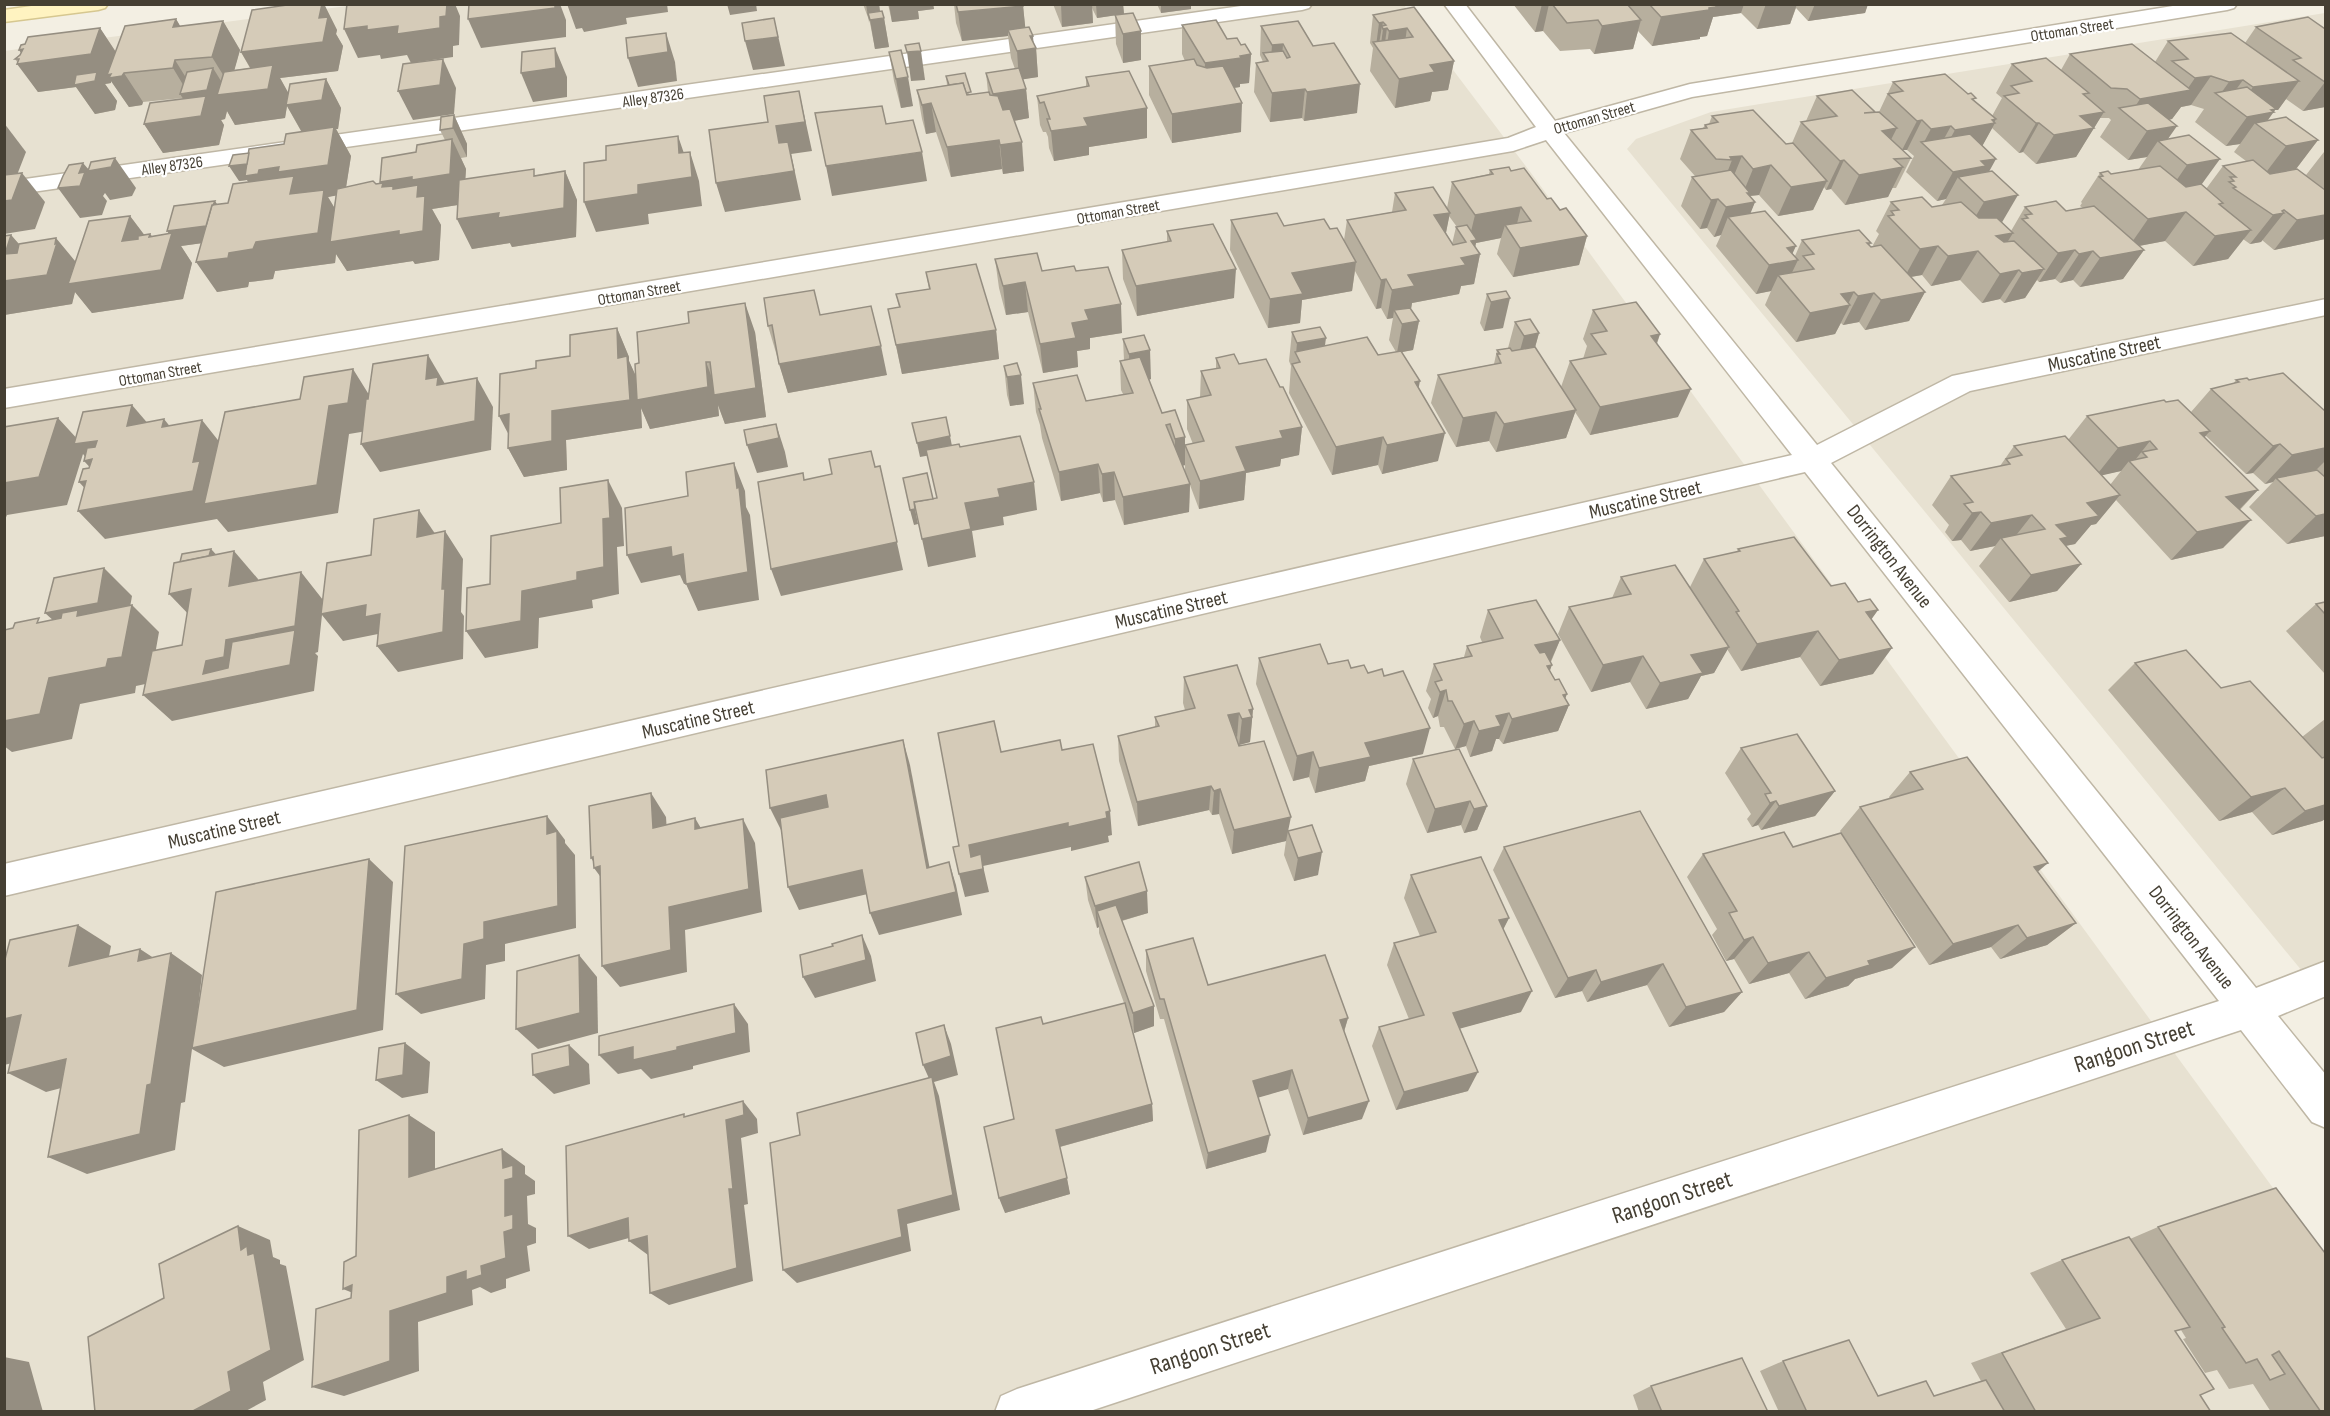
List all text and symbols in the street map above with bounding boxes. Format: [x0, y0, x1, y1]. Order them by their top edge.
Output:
street label: Ottoman Street [2029, 15, 2115, 46]
street label: Alley 87326 [620, 85, 685, 112]
street label: Ottoman Street [1552, 98, 1637, 139]
street label: Alley 87326 [139, 153, 204, 180]
street label: Ottoman Street [1075, 196, 1161, 229]
street label: Ottoman Street [596, 277, 682, 310]
street label: Muscatine Street [2046, 330, 2163, 378]
street label: Ottoman Street [117, 358, 203, 391]
street label: Muscatine Street [1587, 475, 1704, 525]
street label: Dorrington Avenue [1841, 500, 1937, 613]
street label: Muscatine Street [1113, 585, 1230, 635]
street label: Muscatine Street [640, 695, 757, 745]
street label: Muscatine Street [166, 805, 283, 855]
street label: Dorrington Avenue [2143, 881, 2239, 994]
street label: Rangoon Street [2071, 1013, 2198, 1079]
street label: Rangoon Street [1609, 1164, 1736, 1230]
street label: Rangoon Street [1147, 1315, 1274, 1381]

